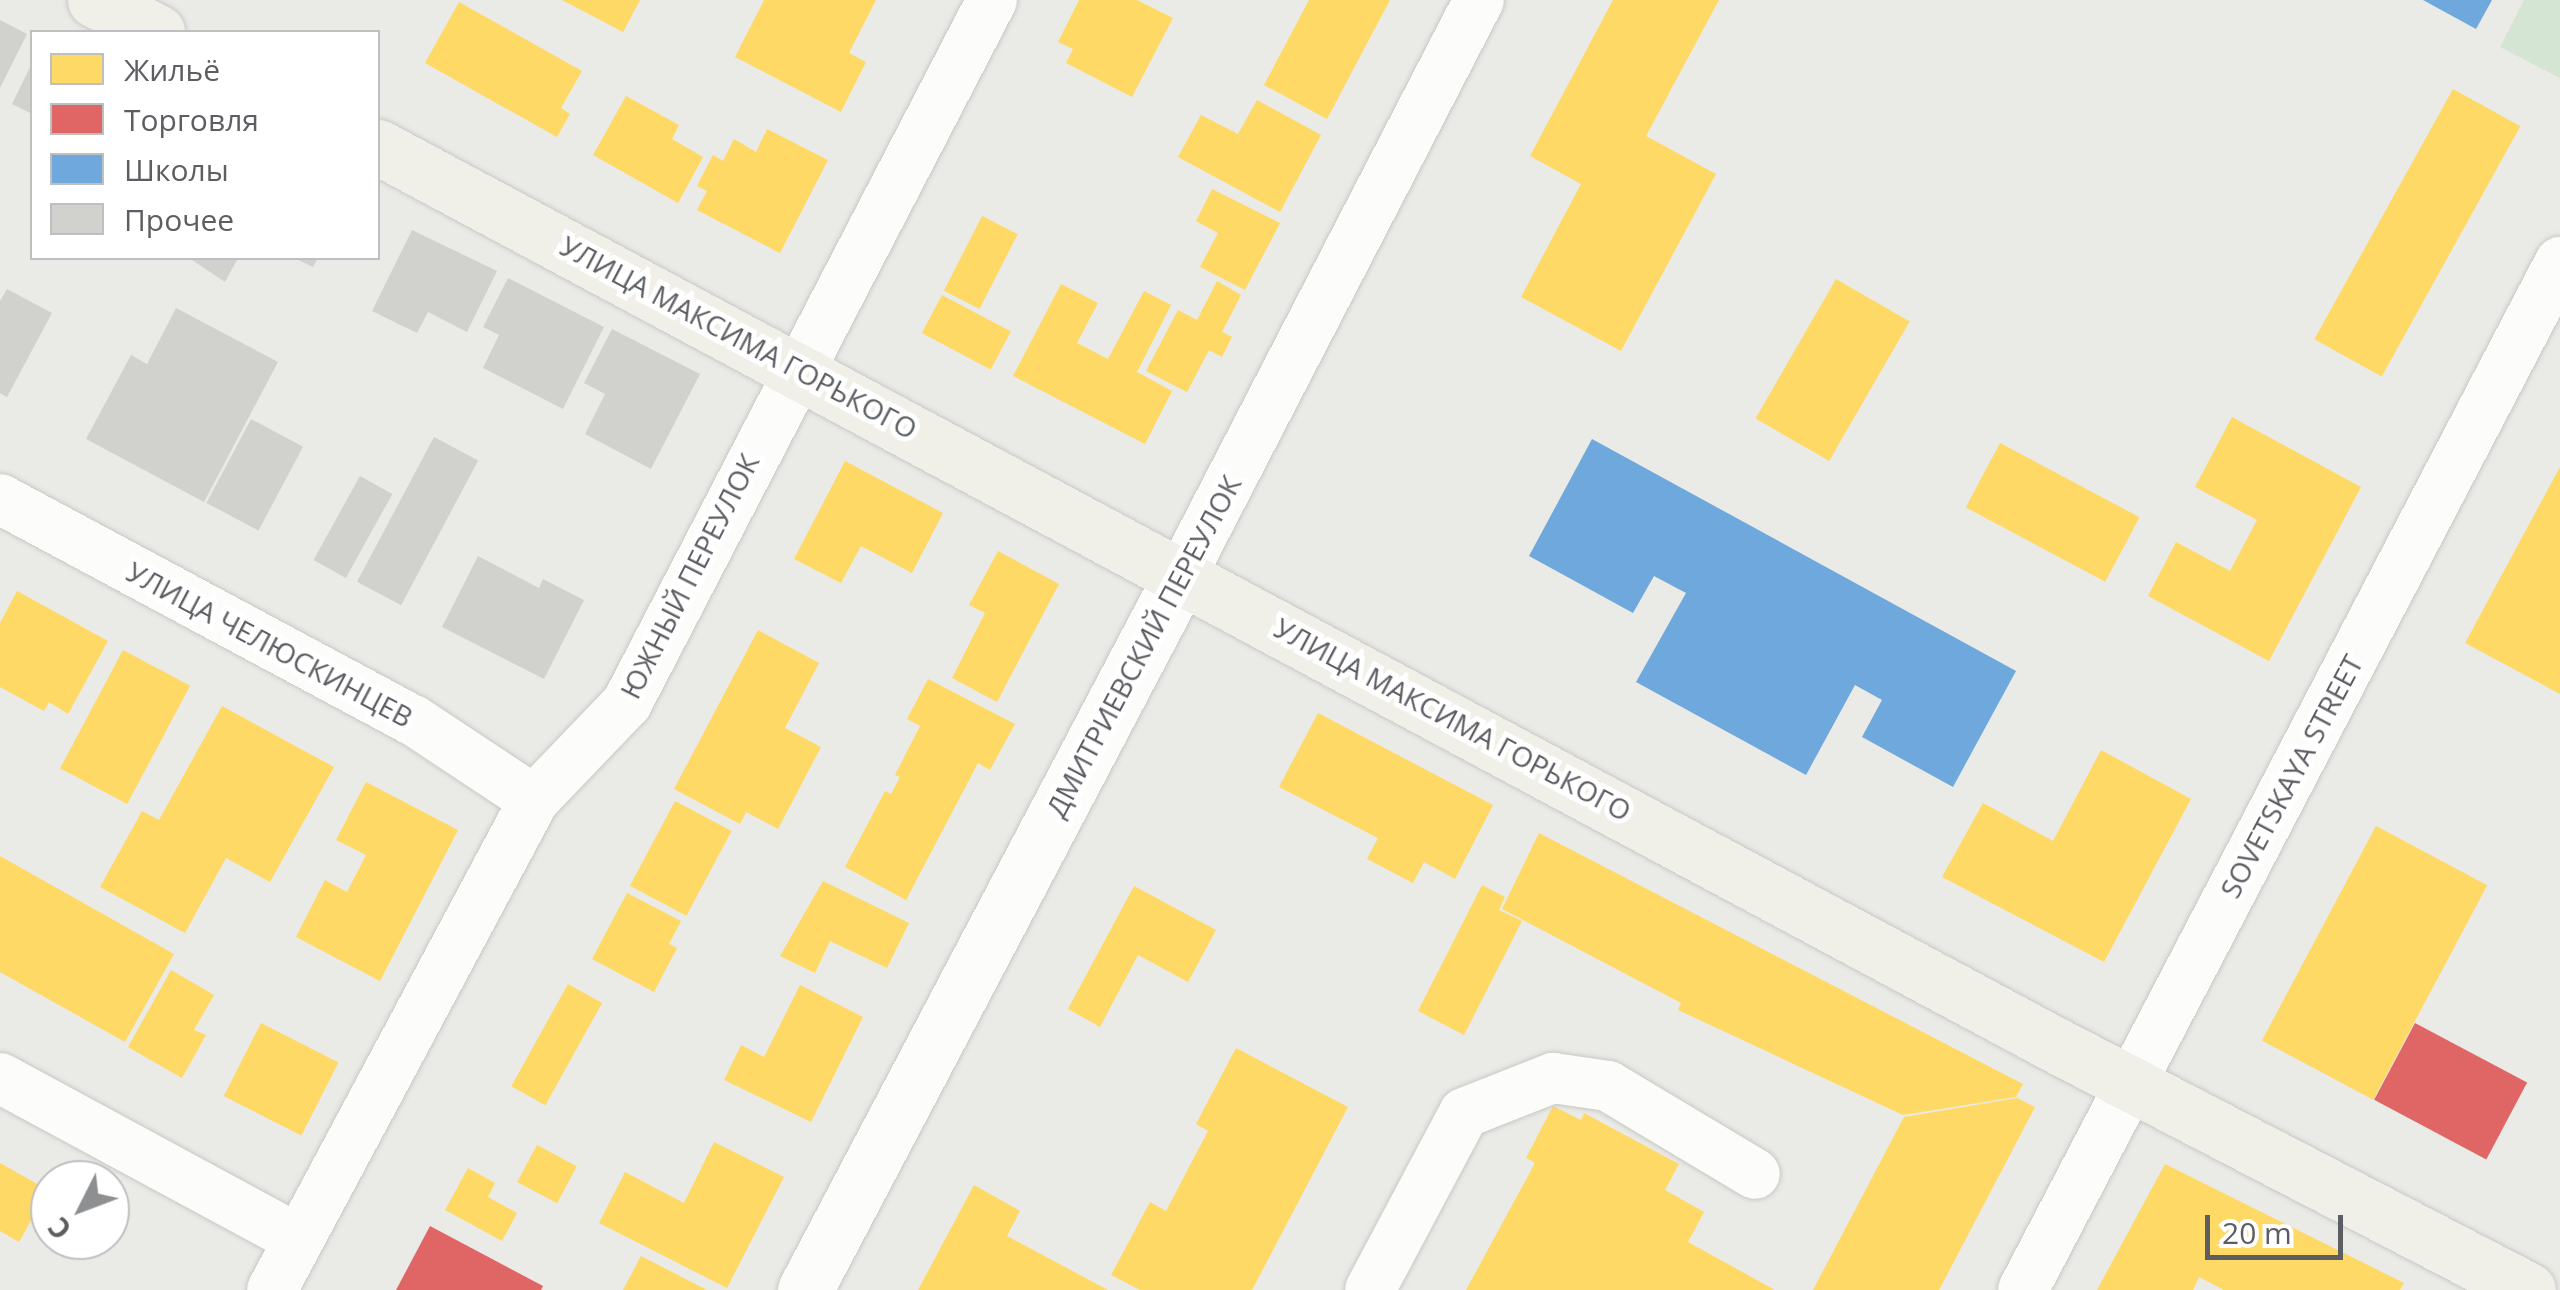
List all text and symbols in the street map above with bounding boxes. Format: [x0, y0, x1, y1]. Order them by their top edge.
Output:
legend [30, 30, 380, 260]
text: Жильё [124, 49, 220, 90]
text: Торговля [124, 99, 259, 140]
text: Школы [124, 149, 229, 190]
text: Прочее [124, 199, 234, 240]
street label: УЛИЦА МАКСИМА ГОРЬКОГО [555, 228, 923, 446]
street label: ЮЖНЫЙ ПЕРЕУЛОК [613, 448, 765, 704]
street label: ДМИТРИЕВСКИЙ ПЕРЕУЛОК [1039, 470, 1247, 822]
street label: УЛИЦА ЧЕЛЮСКИНЦЕВ [121, 554, 419, 734]
street label: УЛИЦА МАКСИМА ГОРЬКОГО [1269, 610, 1637, 828]
street label: SOVETSKAYA STREET [2213, 649, 2369, 903]
north arrow [30, 1160, 130, 1260]
scale bar [2210, 1195, 2348, 1257]
text: С [39, 1209, 79, 1248]
text: 20 m [2222, 1212, 2292, 1253]

